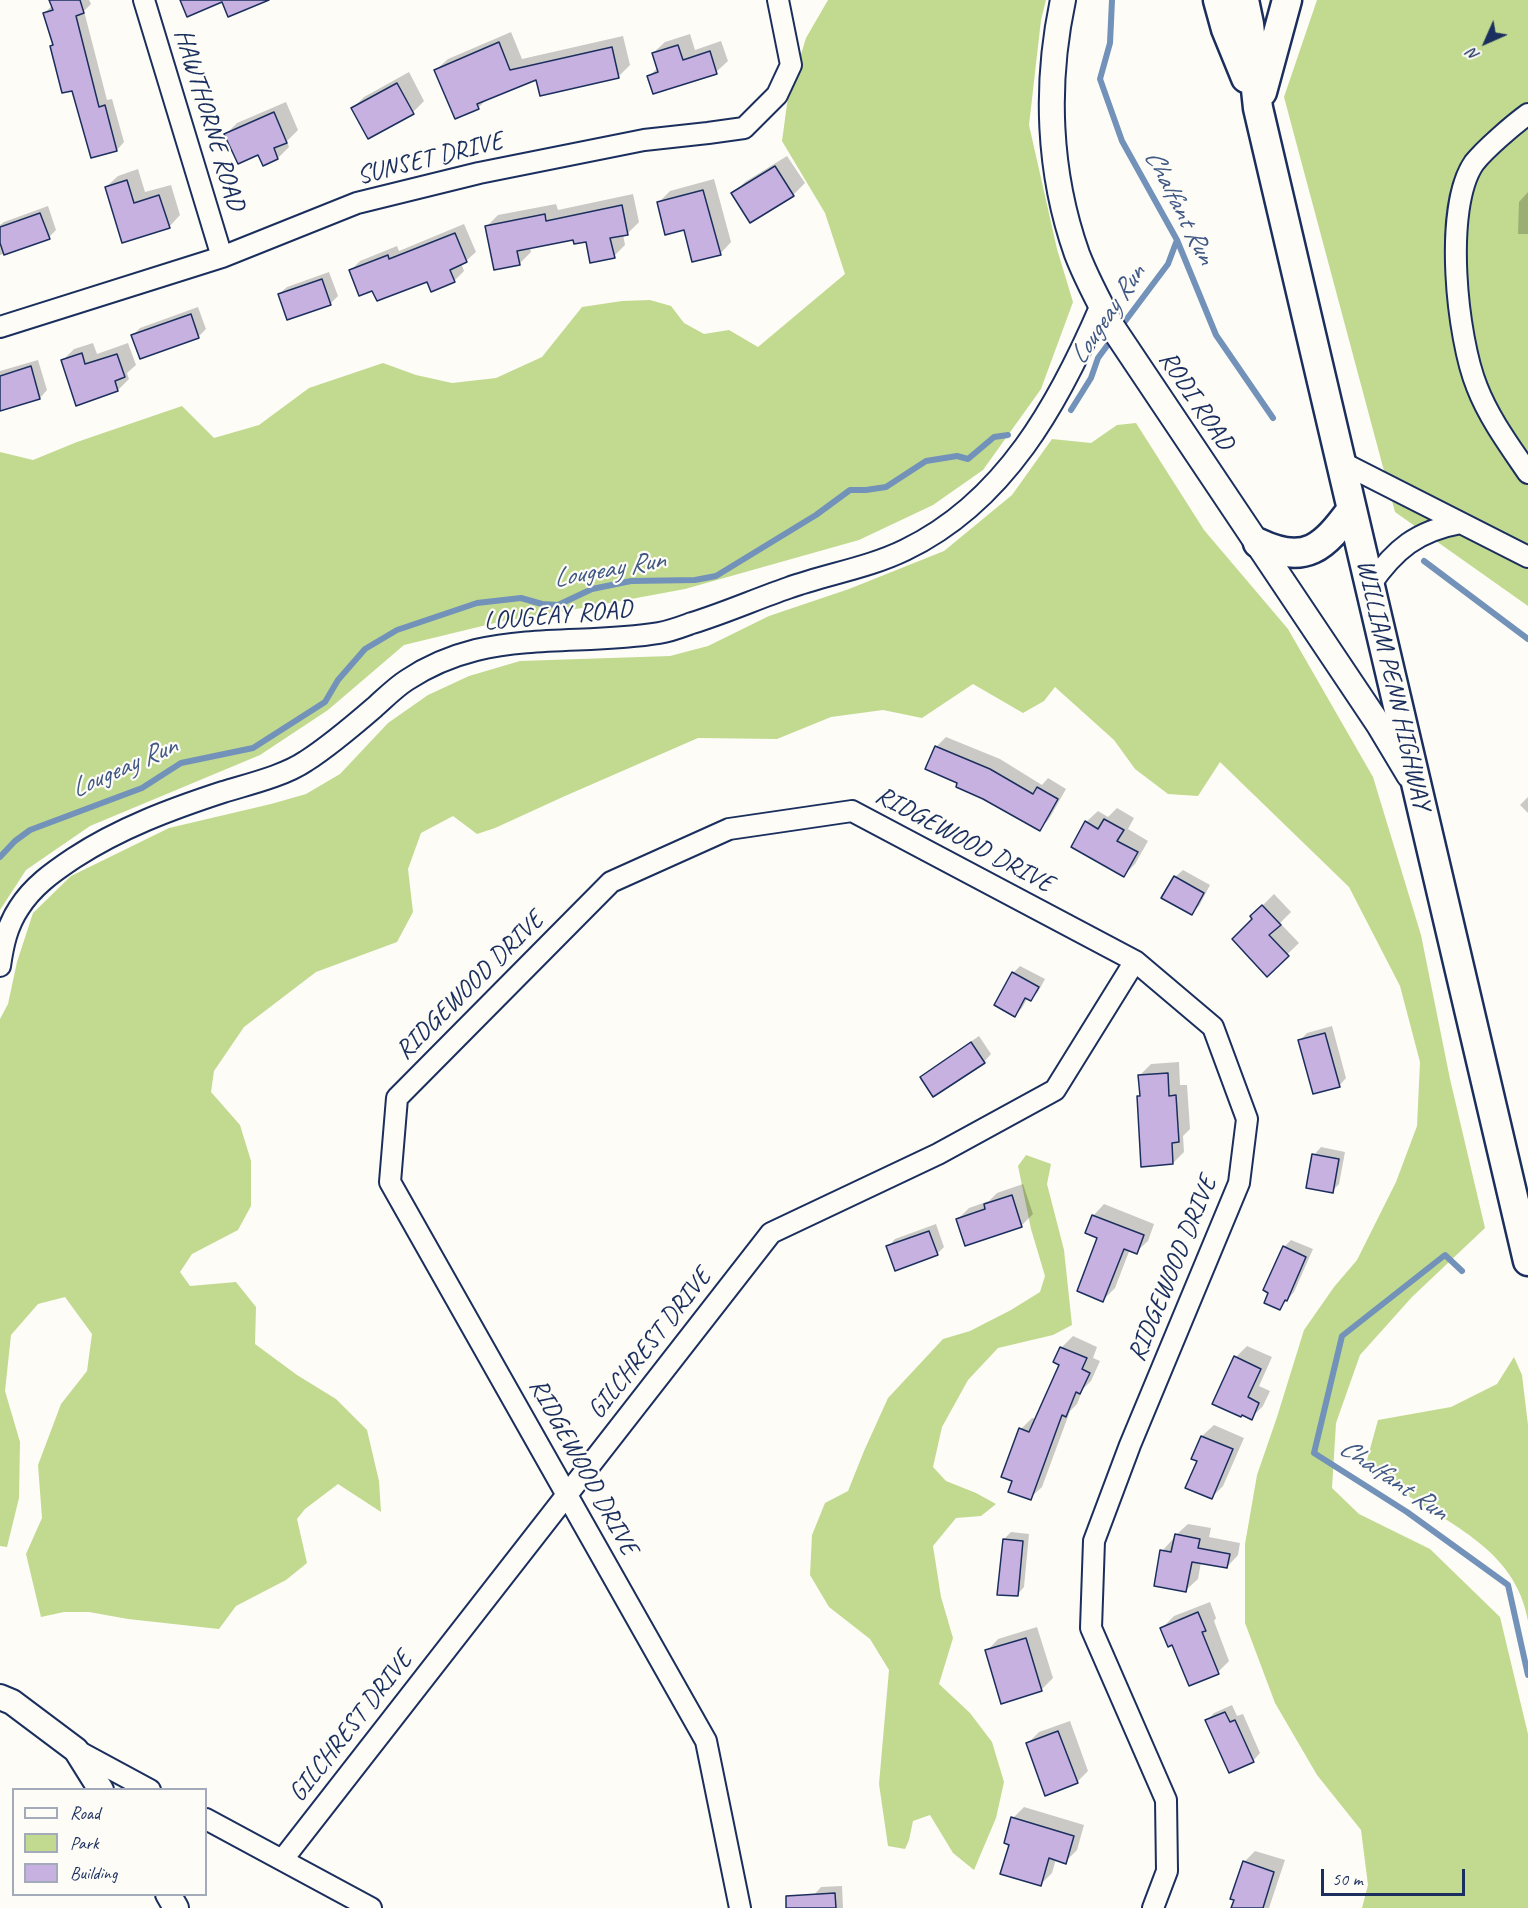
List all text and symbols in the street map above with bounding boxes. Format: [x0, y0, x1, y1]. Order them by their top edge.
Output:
north arrow [1456, 12, 1516, 72]
street label: HAWTHORNE ROAD [167, 25, 251, 215]
text: N [1463, 44, 1484, 65]
street label: SUNSET DRIVE [354, 126, 506, 192]
water label: Chalfant Run [1136, 145, 1222, 269]
water label: Lougeay Run [1063, 259, 1153, 371]
street label: RODI ROAD [1151, 345, 1241, 457]
water label: Lougeay Run [551, 544, 667, 596]
street label: WILLIAM PENN HIGHWAY [1349, 557, 1437, 813]
street label: LOUGEAY ROAD [483, 594, 633, 638]
water label: Lougeay Run [66, 730, 182, 806]
street label: RIDGEWOOD DRIVE [870, 780, 1058, 900]
street label: RIDGEWOOD DRIVE [389, 905, 551, 1067]
street label: RIDGEWOOD DRIVE [1122, 1172, 1224, 1366]
street label: GILCHREST DRIVE [582, 1263, 718, 1425]
street label: RIDGEWOOD DRIVE [522, 1373, 644, 1561]
water label: Chalfant Run [1333, 1432, 1453, 1528]
street label: GILCHREST DRIVE [283, 1646, 419, 1808]
legend [12, 1788, 207, 1896]
text: Road [70, 1802, 100, 1824]
text: Park [70, 1832, 99, 1854]
scale bar [1324, 1857, 1468, 1895]
text: Building [70, 1862, 117, 1884]
text: 50 m [1332, 1868, 1363, 1890]

